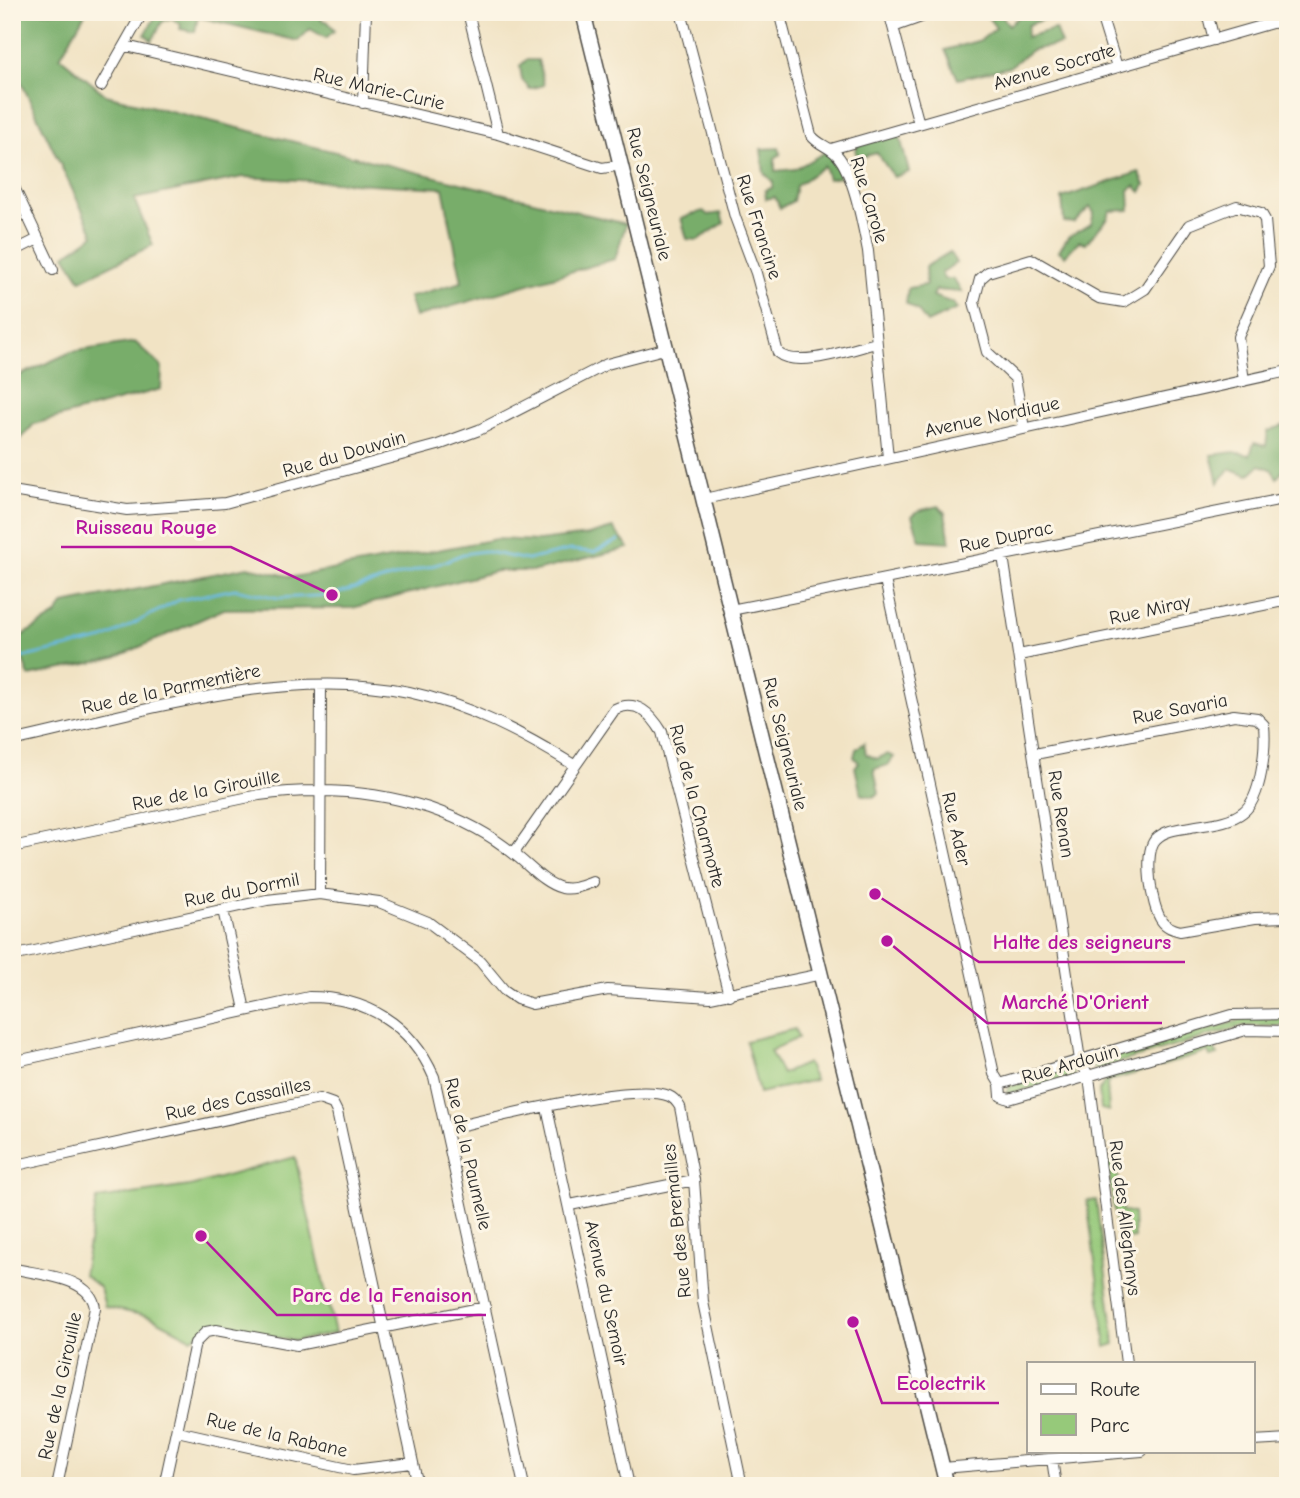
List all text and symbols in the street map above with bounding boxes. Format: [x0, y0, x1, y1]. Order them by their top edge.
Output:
street label: Avenue Socrate [991, 39, 1117, 95]
street label: Rue Marie-Curie [311, 63, 447, 115]
street label: Rue Seigneuriale [622, 125, 676, 263]
street label: Rue Carole [845, 154, 893, 246]
street label: Rue Francine [732, 172, 786, 282]
street label: Avenue Nordique [923, 392, 1061, 442]
street label: Rue du Douvain [280, 426, 408, 482]
callout: Ruisseau Rouge [61, 505, 231, 547]
text: Ruisseau Rouge [75, 515, 217, 539]
street label: Rue Duprac [957, 516, 1055, 558]
street label: Rue Miray [1107, 591, 1193, 629]
street label: Rue de la Parmentière [80, 659, 262, 719]
street label: Rue Seigneuriale [758, 675, 812, 813]
street label: Rue Savaria [1131, 689, 1229, 729]
street label: Rue de la Charmotte [665, 722, 729, 890]
street label: Rue de la Girouille [130, 765, 282, 815]
street label: Rue Renan [1043, 769, 1079, 859]
street label: Rue Ader [937, 790, 975, 868]
street label: Rue du Dormil [183, 868, 301, 912]
callout: Halte des seigneurs [979, 920, 1185, 962]
text: Halte des seigneurs [993, 930, 1171, 954]
callout: Marché D'Orient [987, 981, 1162, 1023]
text: Marché D'Orient [1001, 990, 1150, 1014]
street label: Rue Ardouin [1019, 1040, 1121, 1088]
street label: Rue des Cassailles [163, 1073, 313, 1125]
street label: Rue de la Paumelle [440, 1076, 496, 1232]
street label: Rue des Alleghanys [1105, 1139, 1145, 1297]
street label: Rue des Bremailles [658, 1143, 696, 1299]
street label: Avenue du Semoir [580, 1218, 632, 1368]
callout: Parc de la Fenaison [277, 1273, 486, 1315]
text: Parc de la Fenaison [292, 1283, 472, 1307]
street label: Rue de la Girouille [34, 1310, 86, 1462]
callout: Ecolectrik [882, 1361, 999, 1403]
legend [1027, 1362, 1254, 1452]
text: Ecolectrik [897, 1371, 986, 1395]
text: Route [1090, 1377, 1140, 1401]
street label: Rue de la Rabane [204, 1408, 350, 1462]
text: Parc [1090, 1413, 1130, 1437]

